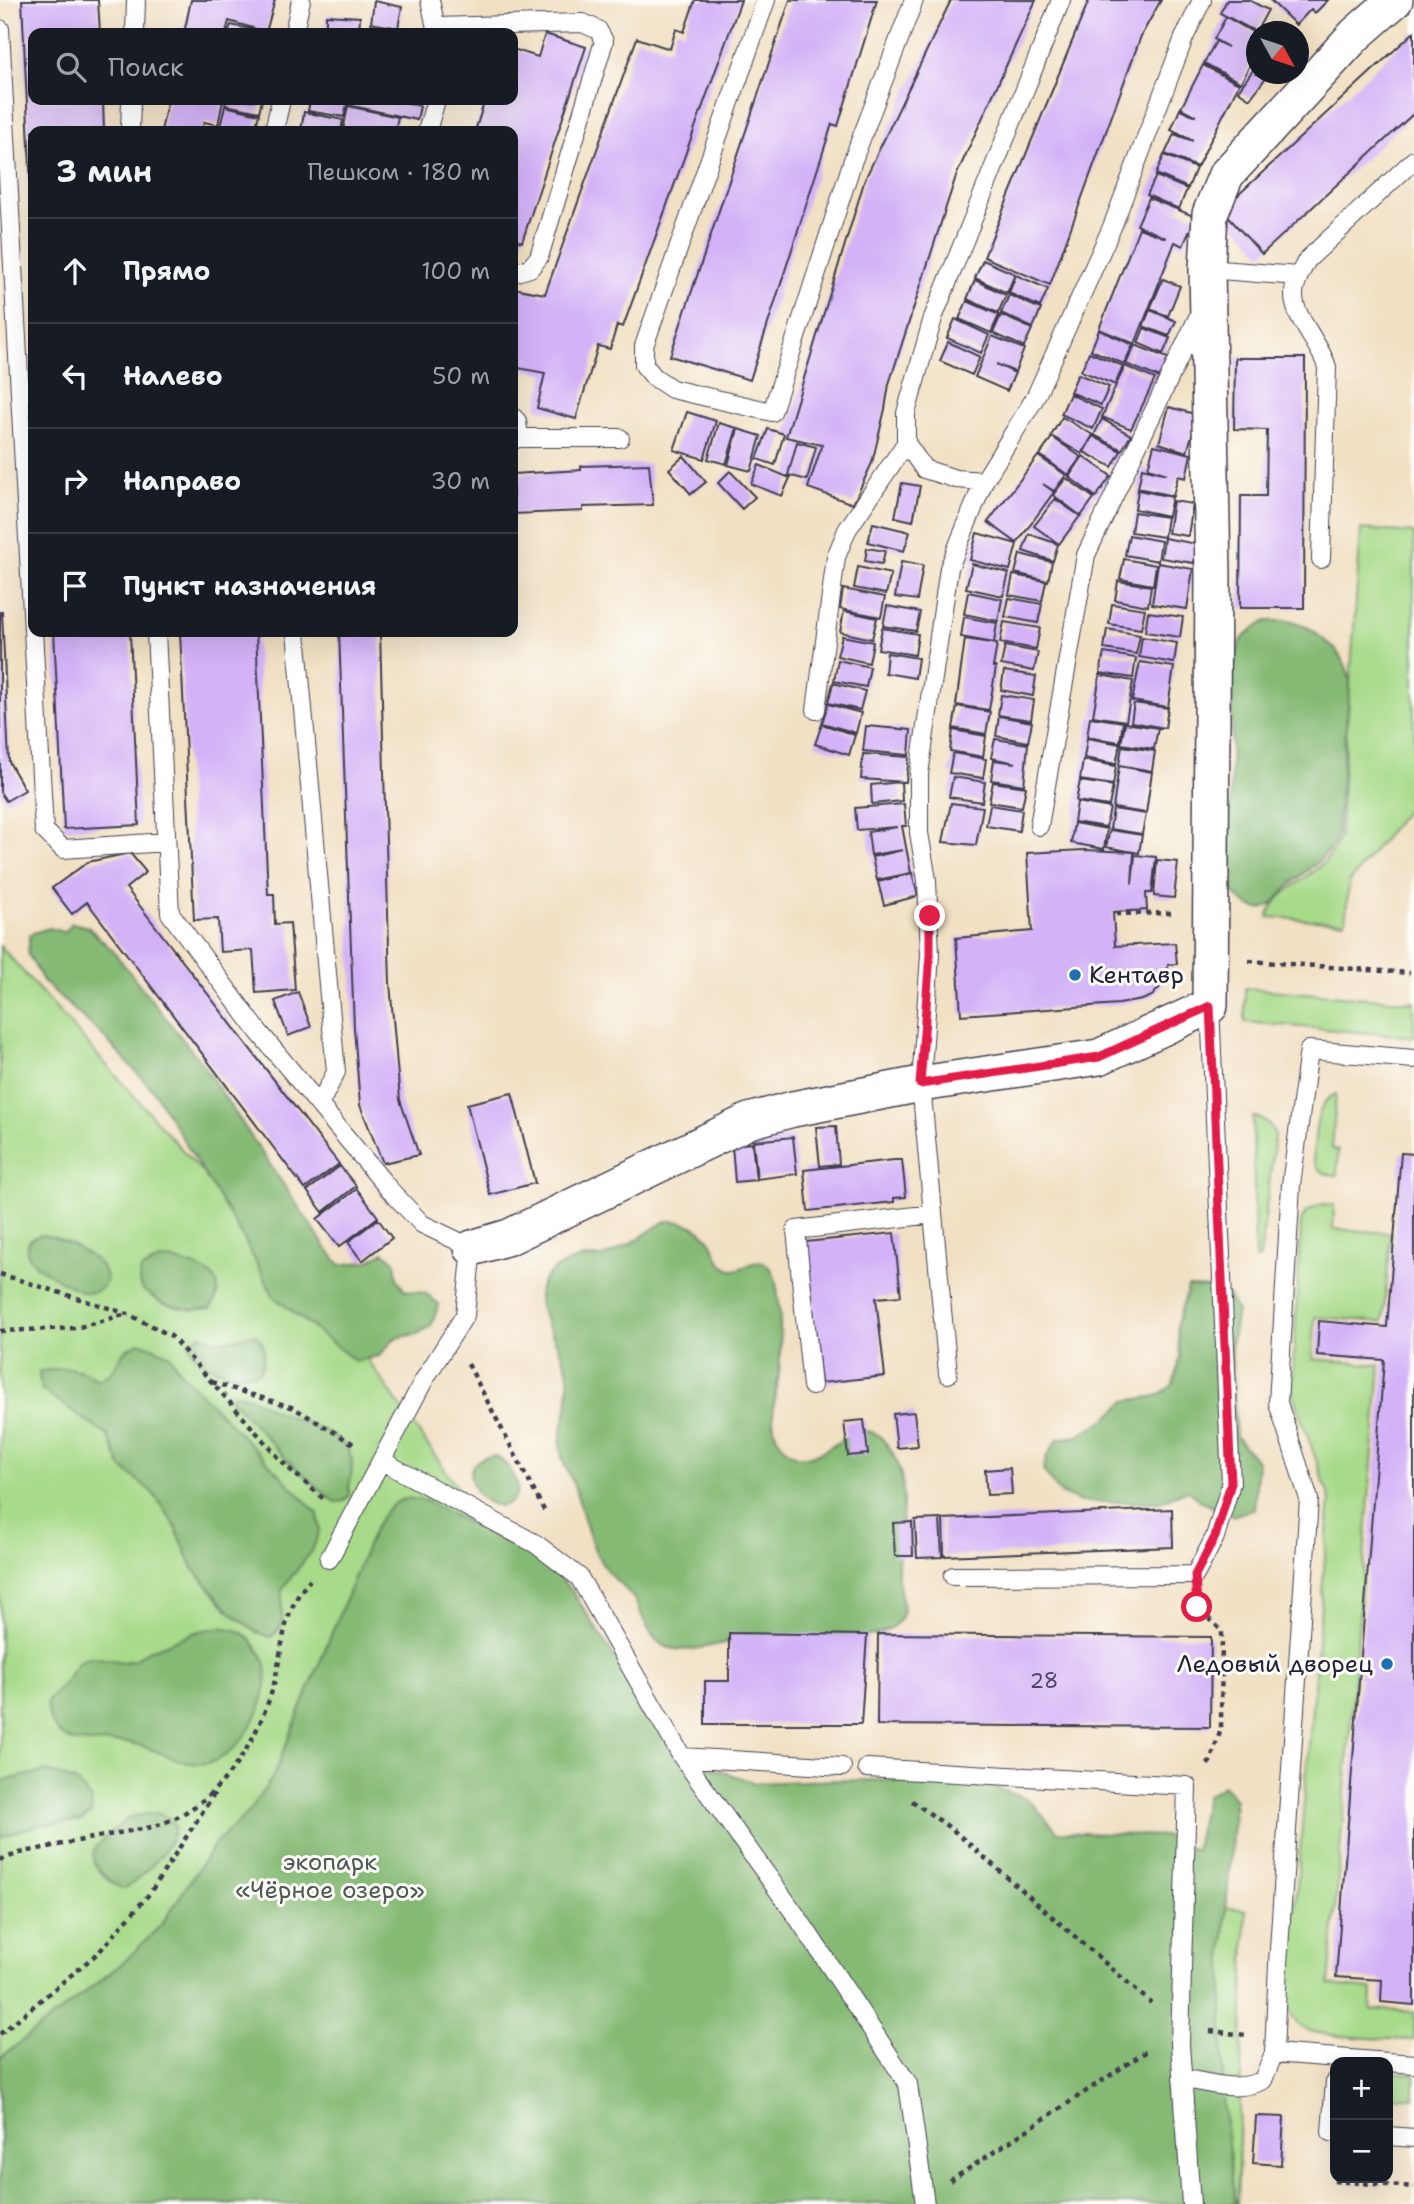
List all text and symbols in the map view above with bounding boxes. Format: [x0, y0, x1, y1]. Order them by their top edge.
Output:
north arrow [1246, 21, 1309, 84]
search box [28, 28, 518, 105]
icon: search [52, 48, 90, 86]
text: Поиск [108, 49, 184, 84]
text: 3 мин [56, 151, 152, 192]
text: Пешком · 180 m [307, 157, 490, 187]
icon: ahead [56, 252, 94, 290]
text: Прямо [123, 253, 211, 288]
text: 100 m [421, 256, 490, 286]
icon: left [56, 357, 94, 395]
text: Налево [123, 358, 223, 393]
text: 50 m [432, 361, 490, 391]
icon: right [56, 462, 94, 500]
text: Направо [123, 463, 241, 498]
text: 30 m [431, 466, 490, 496]
icon: arrive [56, 567, 94, 605]
text: Пункт назначения [123, 568, 376, 603]
route end [914, 900, 945, 931]
place label: Кентавр [1089, 959, 1184, 991]
marker: Кентавр [1067, 967, 1083, 983]
route start [1181, 1591, 1212, 1622]
place label: Ледовый дворец [1177, 1648, 1373, 1680]
marker: Ледовый дворец [1379, 1656, 1395, 1672]
house number: 28 [1030, 1667, 1058, 1695]
park label: экопарк «Чёрное озеро» [235, 1846, 425, 1906]
map controls [1330, 2057, 1393, 2183]
button: + [1330, 2057, 1393, 2120]
button: − [1330, 2120, 1393, 2183]

